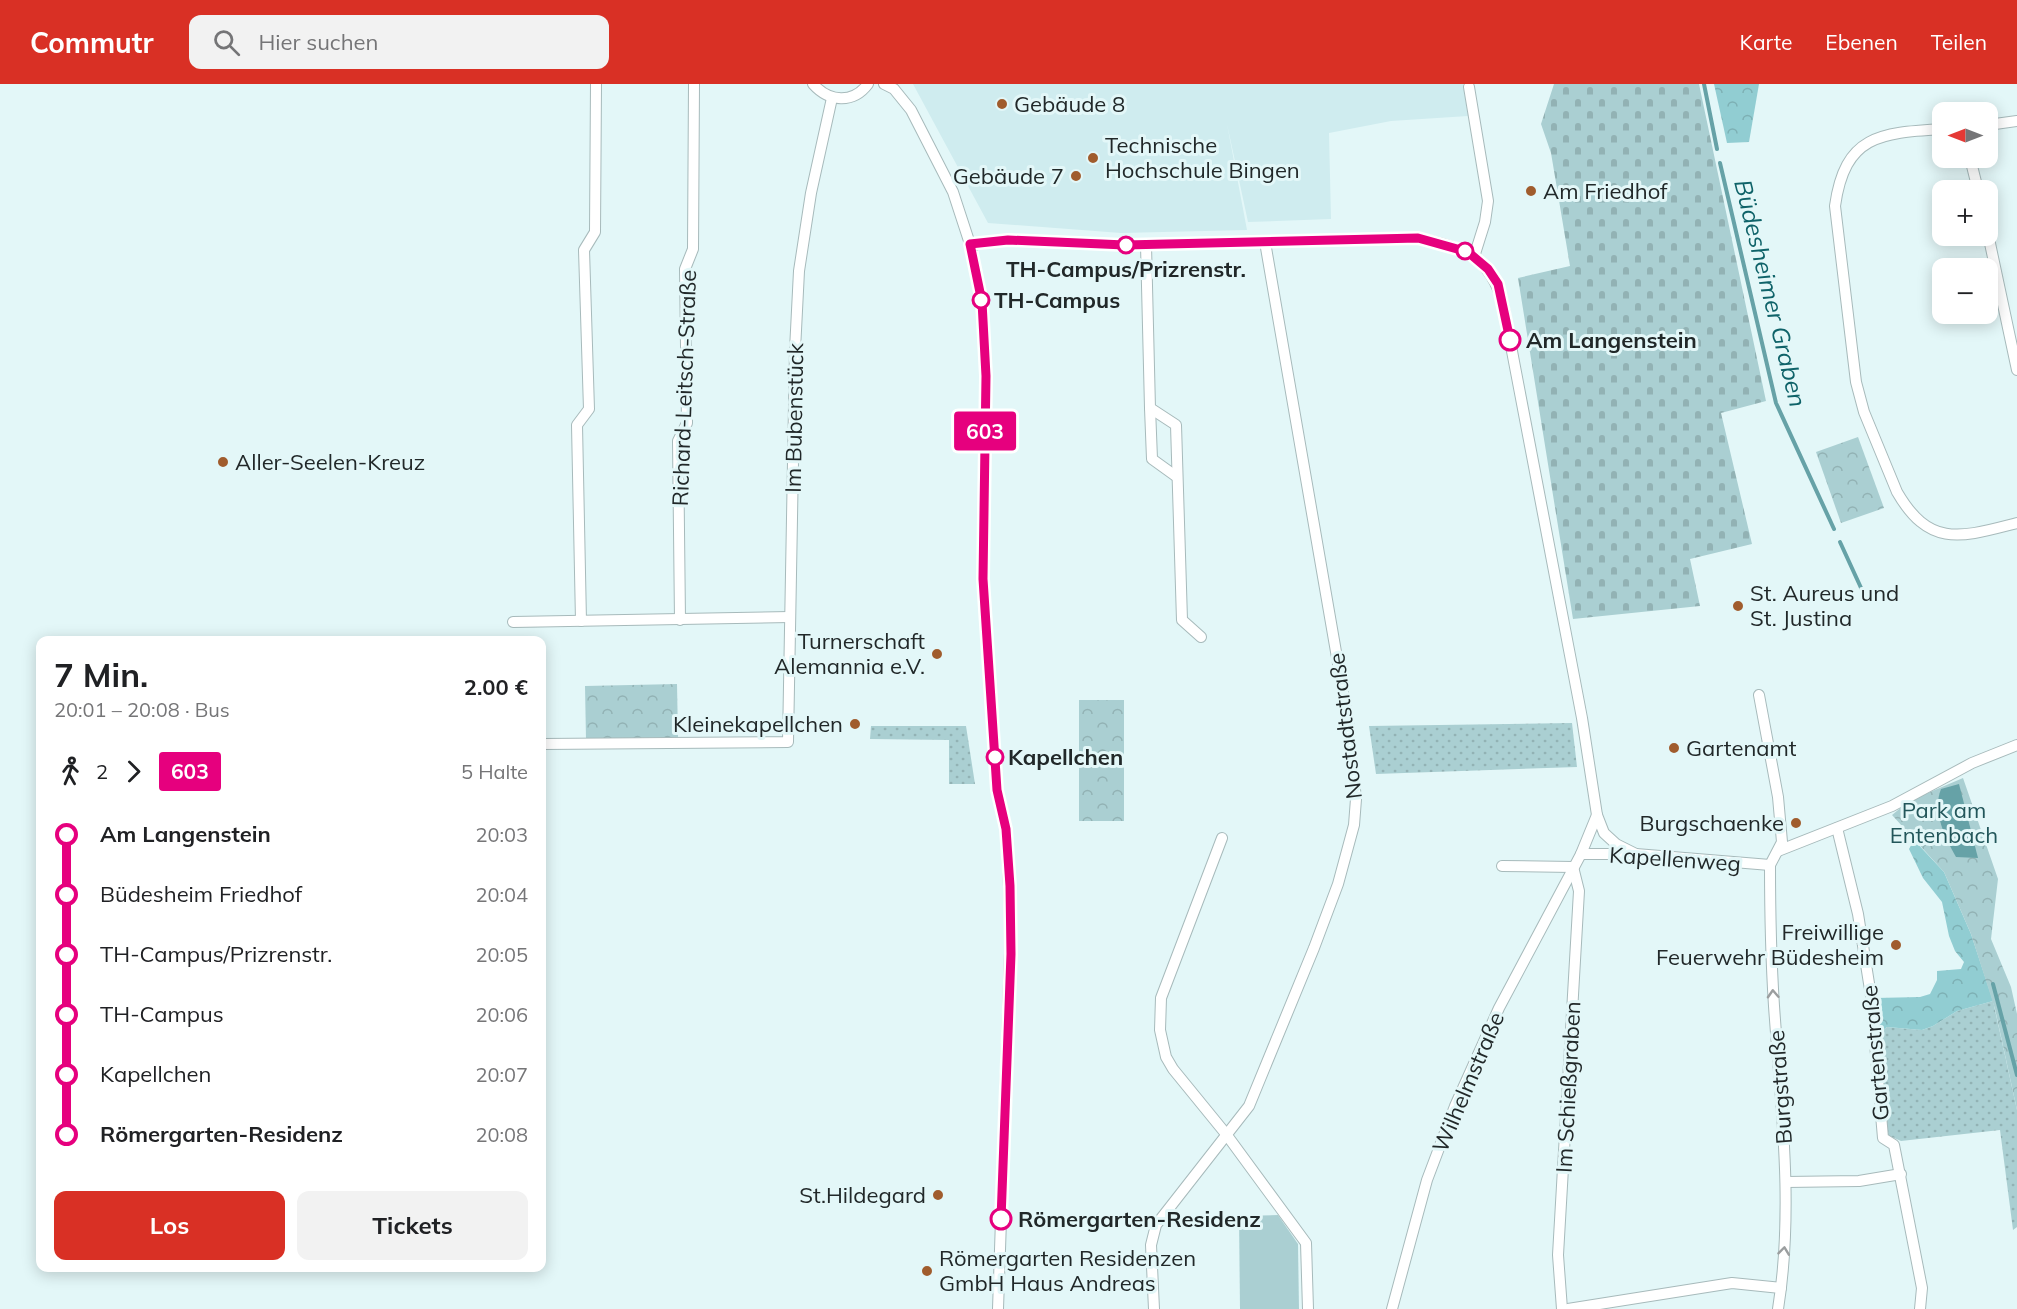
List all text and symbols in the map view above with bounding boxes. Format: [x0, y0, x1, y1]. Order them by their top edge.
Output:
search box [189, 15, 609, 69]
text: Commutr [30, 25, 153, 60]
icon: search [210, 26, 243, 59]
text: Hier suchen [258, 28, 378, 56]
text: Karte [1740, 29, 1792, 55]
text: Ebenen [1825, 29, 1898, 55]
text: Teilen [1931, 29, 1987, 55]
place label: Gebäude 8 [1014, 90, 1125, 118]
marker: Gebäude 8 [995, 97, 1009, 111]
north arrow [1932, 102, 1998, 168]
map controls [1932, 102, 1998, 324]
place label: Technische Hochschule Bingen [1105, 131, 1300, 184]
marker: Technische Hochschule Bingen [1086, 151, 1100, 165]
place label: Gebäude 7 [953, 162, 1064, 190]
marker: Gebäude 7 [1069, 169, 1083, 183]
water label: Büdesheimer Graben [1728, 176, 1814, 410]
place label: Am Friedhof [1543, 177, 1668, 205]
button: + [1932, 180, 1998, 246]
marker: Am Friedhof [1524, 184, 1538, 198]
marker: TH-Campus/Prizrenstr. [1117, 236, 1135, 254]
unlabelled marker [1456, 242, 1474, 260]
place label: TH-Campus/Prizrenstr. [1006, 255, 1246, 283]
button: − [1932, 258, 1998, 324]
street label: Richard-Leitsch-Straße [666, 269, 702, 507]
place label: TH-Campus [994, 286, 1120, 314]
marker: TH-Campus [972, 291, 990, 309]
place label: Am Langenstein [1526, 326, 1697, 354]
marker: Am Langenstein [1499, 329, 1521, 351]
street label: Im Bubenstück [779, 342, 809, 493]
line badge: 603 [950, 412, 1020, 450]
text: 603 [966, 418, 1004, 444]
place label: Aller-Seelen-Kreuz [235, 448, 425, 476]
marker: Aller-Seelen-Kreuz [216, 455, 230, 469]
place label: St. Aureus und St. Justina [1750, 579, 1899, 632]
marker: St. Aureus und St. Justina [1731, 599, 1745, 613]
place label: Turnerschaft Alemannia e.V. [774, 627, 925, 680]
marker: Turnerschaft Alemannia e.V. [930, 647, 944, 661]
street label: Nostadtstraße [1322, 651, 1368, 801]
text: 7 Min. [54, 654, 148, 695]
text: 2.00 € [464, 673, 528, 701]
text: 20:01 – 20:08 · Bus [54, 697, 230, 722]
place label: Kleinekapellchen [673, 710, 843, 738]
marker: Kleinekapellchen [848, 717, 862, 731]
place label: Gartenamt [1686, 734, 1797, 762]
marker: Gartenamt [1667, 741, 1681, 755]
place label: Kapellchen [1008, 743, 1123, 771]
marker: Kapellchen [986, 748, 1004, 766]
icon: walk [54, 755, 87, 788]
icon: forward [117, 755, 150, 788]
text: 603 [171, 758, 209, 784]
text: 2 [96, 759, 108, 784]
text: 5 Halte [461, 759, 528, 784]
park label: Park am Entenbach [1890, 796, 1998, 849]
place label: Burgschaenke [1639, 809, 1784, 837]
marker: Burgschaenke [1789, 816, 1803, 830]
text: Am Langenstein [100, 820, 271, 848]
text: 20:03 [475, 822, 528, 847]
street label: Kapellenweg [1608, 840, 1742, 878]
text: Büdesheim Friedhof [100, 880, 302, 908]
text: 20:04 [475, 882, 528, 907]
place label: Freiwillige Feuerwehr Büdesheim [1656, 918, 1884, 971]
marker: Freiwillige Feuerwehr Büdesheim [1889, 938, 1903, 952]
text: TH-Campus/Prizrenstr. [100, 940, 332, 968]
text: 20:05 [475, 942, 528, 967]
street label: Gartenstraße [1855, 984, 1895, 1122]
one-way arrow [1767, 989, 1780, 998]
text: TH-Campus [100, 1000, 224, 1028]
street label: Im Schießgraben [1550, 1000, 1586, 1174]
text: 20:06 [475, 1002, 528, 1027]
street label: Wilhelmstraße [1426, 1008, 1510, 1156]
street label: Burgstraße [1762, 1029, 1798, 1145]
text: Kapellchen [100, 1060, 211, 1088]
text: 20:07 [475, 1062, 528, 1087]
text: Römergarten-Residenz [100, 1120, 343, 1148]
text: 20:08 [475, 1122, 528, 1147]
place label: St.Hildegard [799, 1181, 926, 1209]
marker: St.Hildegard [931, 1188, 945, 1202]
button: Los [54, 1191, 285, 1260]
button: Tickets [297, 1191, 528, 1260]
place label: Römergarten-Residenz [1018, 1205, 1261, 1233]
marker: Römergarten-Residenz [990, 1208, 1012, 1230]
place label: Römergarten Residenzen GmbH Haus Andreas [939, 1244, 1196, 1297]
one-way arrow [1778, 1247, 1790, 1256]
marker: Römergarten Residenzen GmbH Haus Andreas [920, 1264, 934, 1278]

